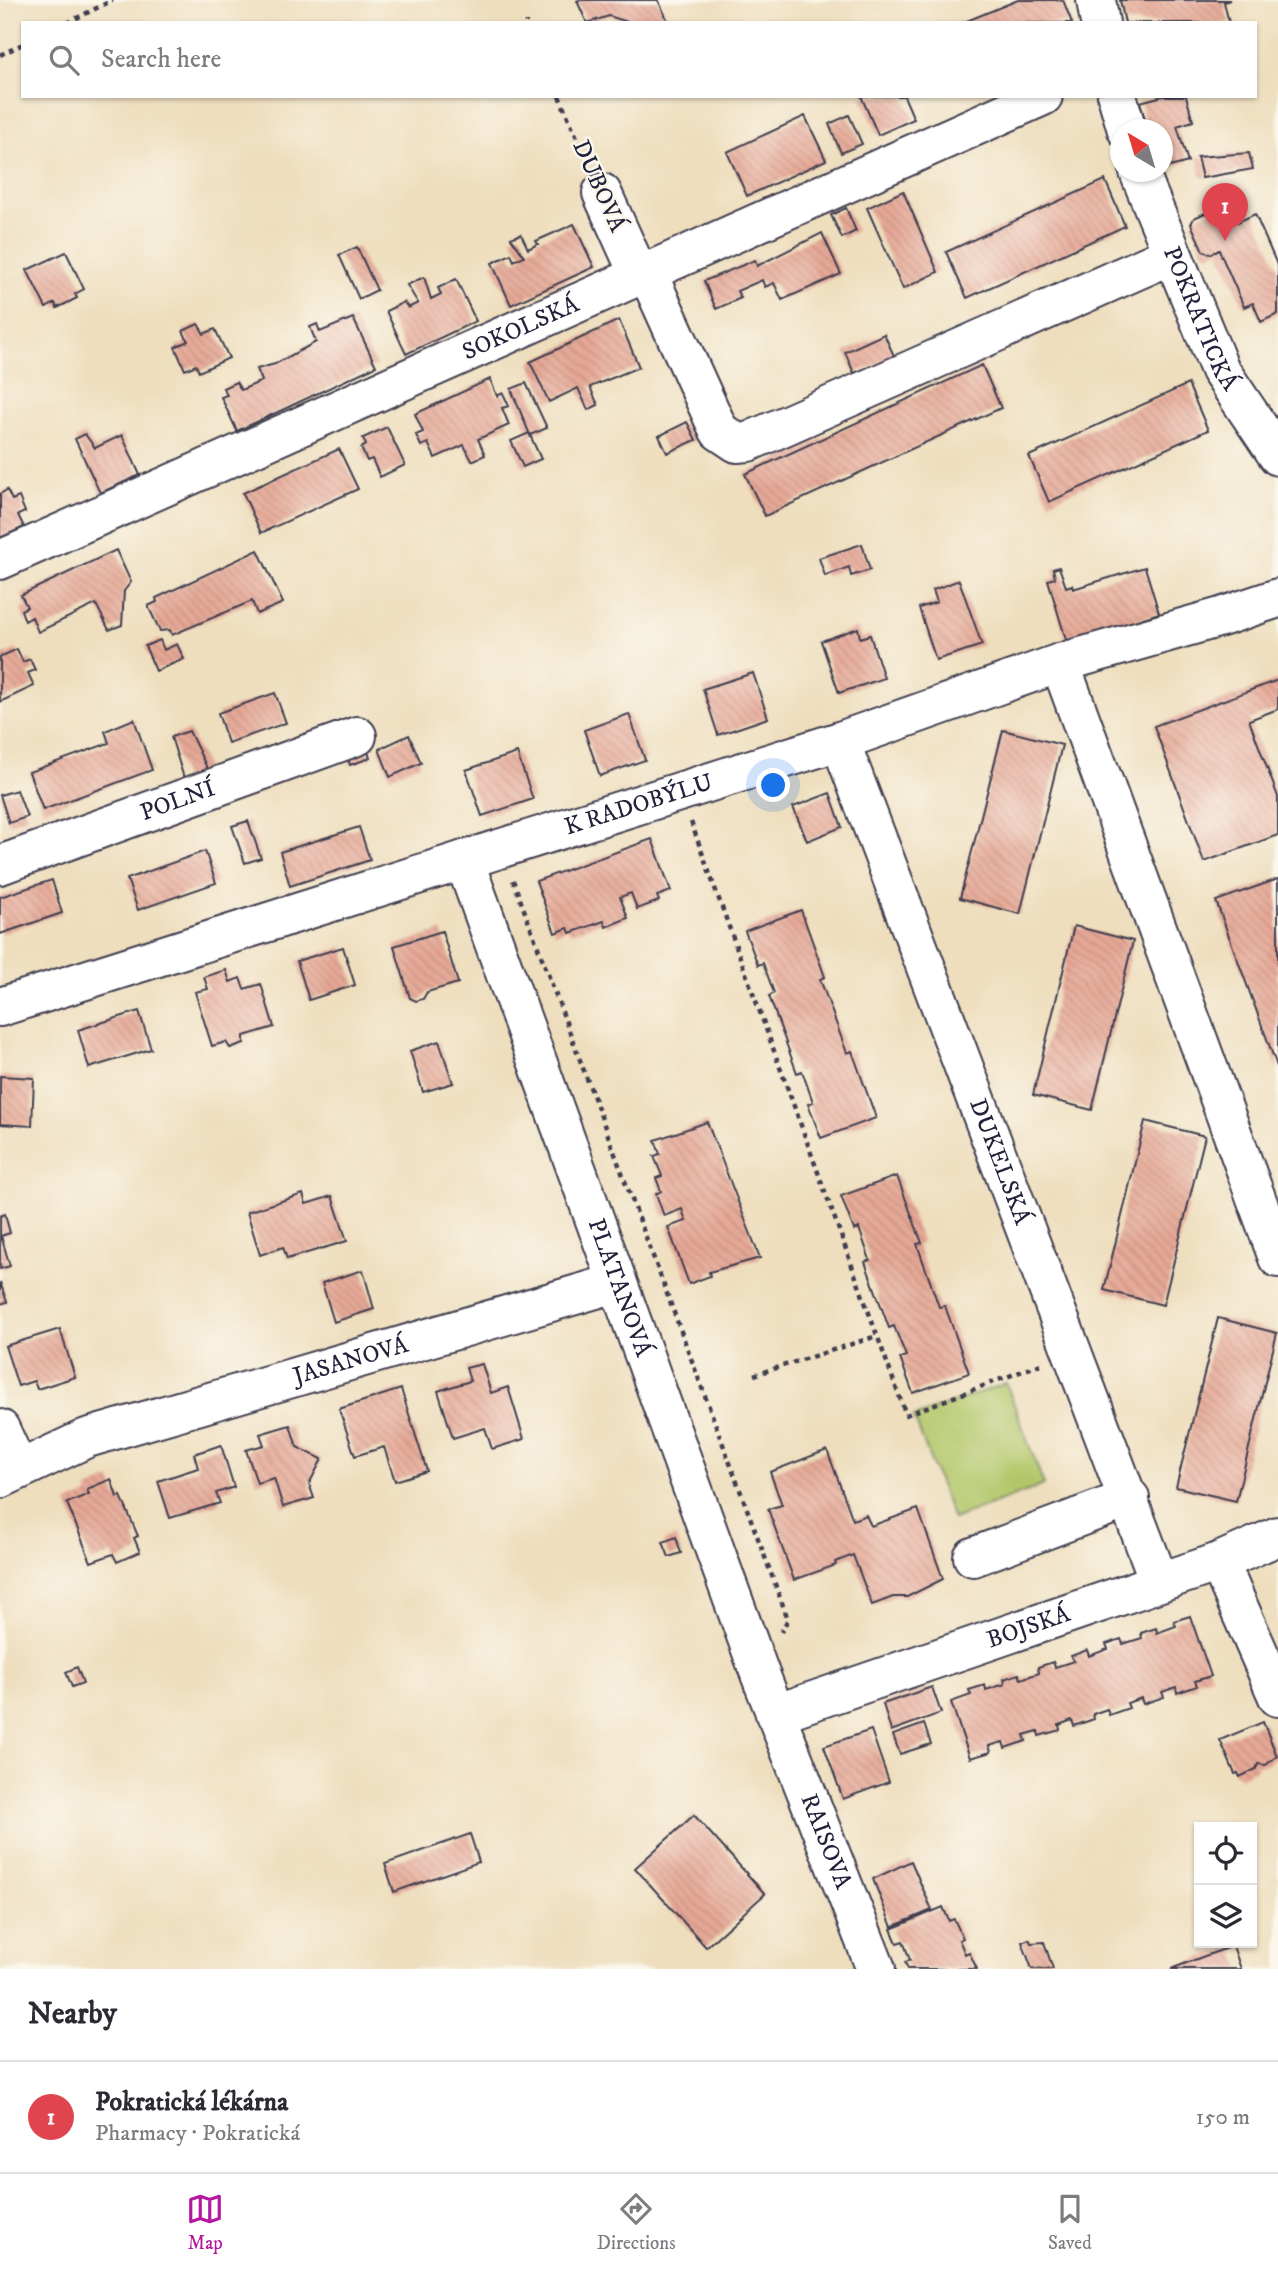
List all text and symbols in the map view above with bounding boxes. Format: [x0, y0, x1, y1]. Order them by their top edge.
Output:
search box [21, 21, 1257, 98]
icon: search [45, 41, 83, 79]
text: Search here [101, 43, 221, 76]
north arrow [1110, 119, 1173, 182]
street label: DUBOVÁ [565, 135, 634, 237]
pin: 1 [1202, 183, 1248, 241]
street label: POKRATICKÁ [1156, 242, 1246, 397]
street label: SOKOLSKÁ [458, 288, 584, 367]
street label: K RADOBÝLU [561, 767, 717, 842]
your location [756, 768, 790, 802]
street label: POLNÍ [136, 772, 220, 828]
street label: DUKELSKÁ [962, 1095, 1038, 1229]
street label: PLATANOVÁ [581, 1214, 660, 1361]
street label: JASANOVÁ [288, 1329, 412, 1392]
street label: BOJSKÁ [983, 1598, 1075, 1655]
street label: RAISOVA [794, 1789, 858, 1894]
map controls [1194, 1822, 1257, 1948]
button: locate [1194, 1822, 1257, 1885]
button: layers [1194, 1885, 1257, 1948]
text: Nearby [28, 1996, 117, 2033]
text: Pokratická lékárna [95, 2086, 288, 2119]
text: 1 [47, 2103, 55, 2132]
text: 150 m [1196, 2103, 1250, 2132]
text: Pharmacy · Pokratická [95, 2119, 300, 2148]
tab: Map [186, 2190, 224, 2255]
tab: Directions [597, 2190, 676, 2255]
tab: Saved [1048, 2190, 1092, 2255]

